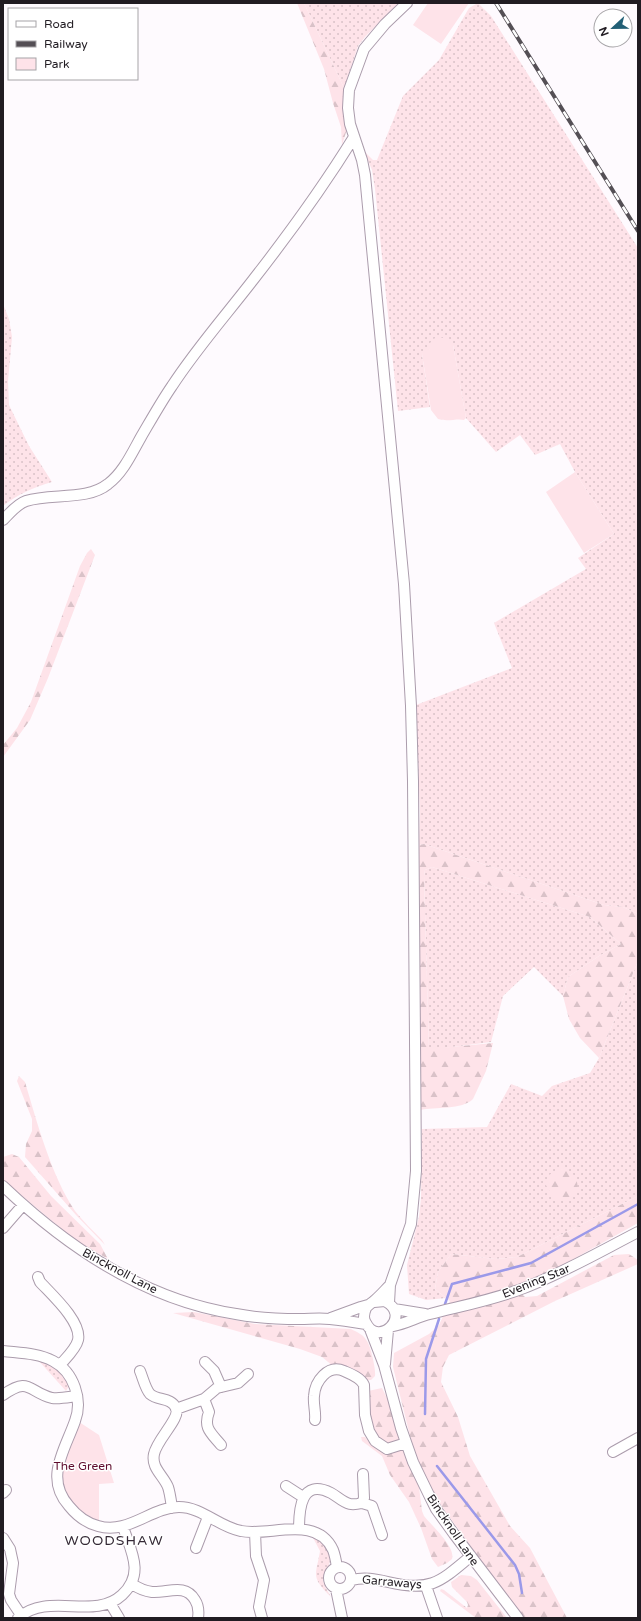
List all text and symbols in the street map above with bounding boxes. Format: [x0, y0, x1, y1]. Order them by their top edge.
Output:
legend [8, 8, 138, 80]
north arrow [593, 8, 633, 48]
text: Road [44, 17, 74, 31]
text: N [597, 25, 612, 38]
text: Railway [44, 37, 88, 51]
text: Park [44, 57, 70, 71]
street label: Bincknoll Lane [80, 1245, 160, 1297]
street label: Evening Star [500, 1261, 572, 1301]
park label: The Green [54, 1459, 112, 1473]
street label: Bincknoll Lane [424, 1492, 482, 1568]
district label: WOODSHAW [64, 1532, 164, 1549]
street label: Garraways [362, 1572, 423, 1592]

